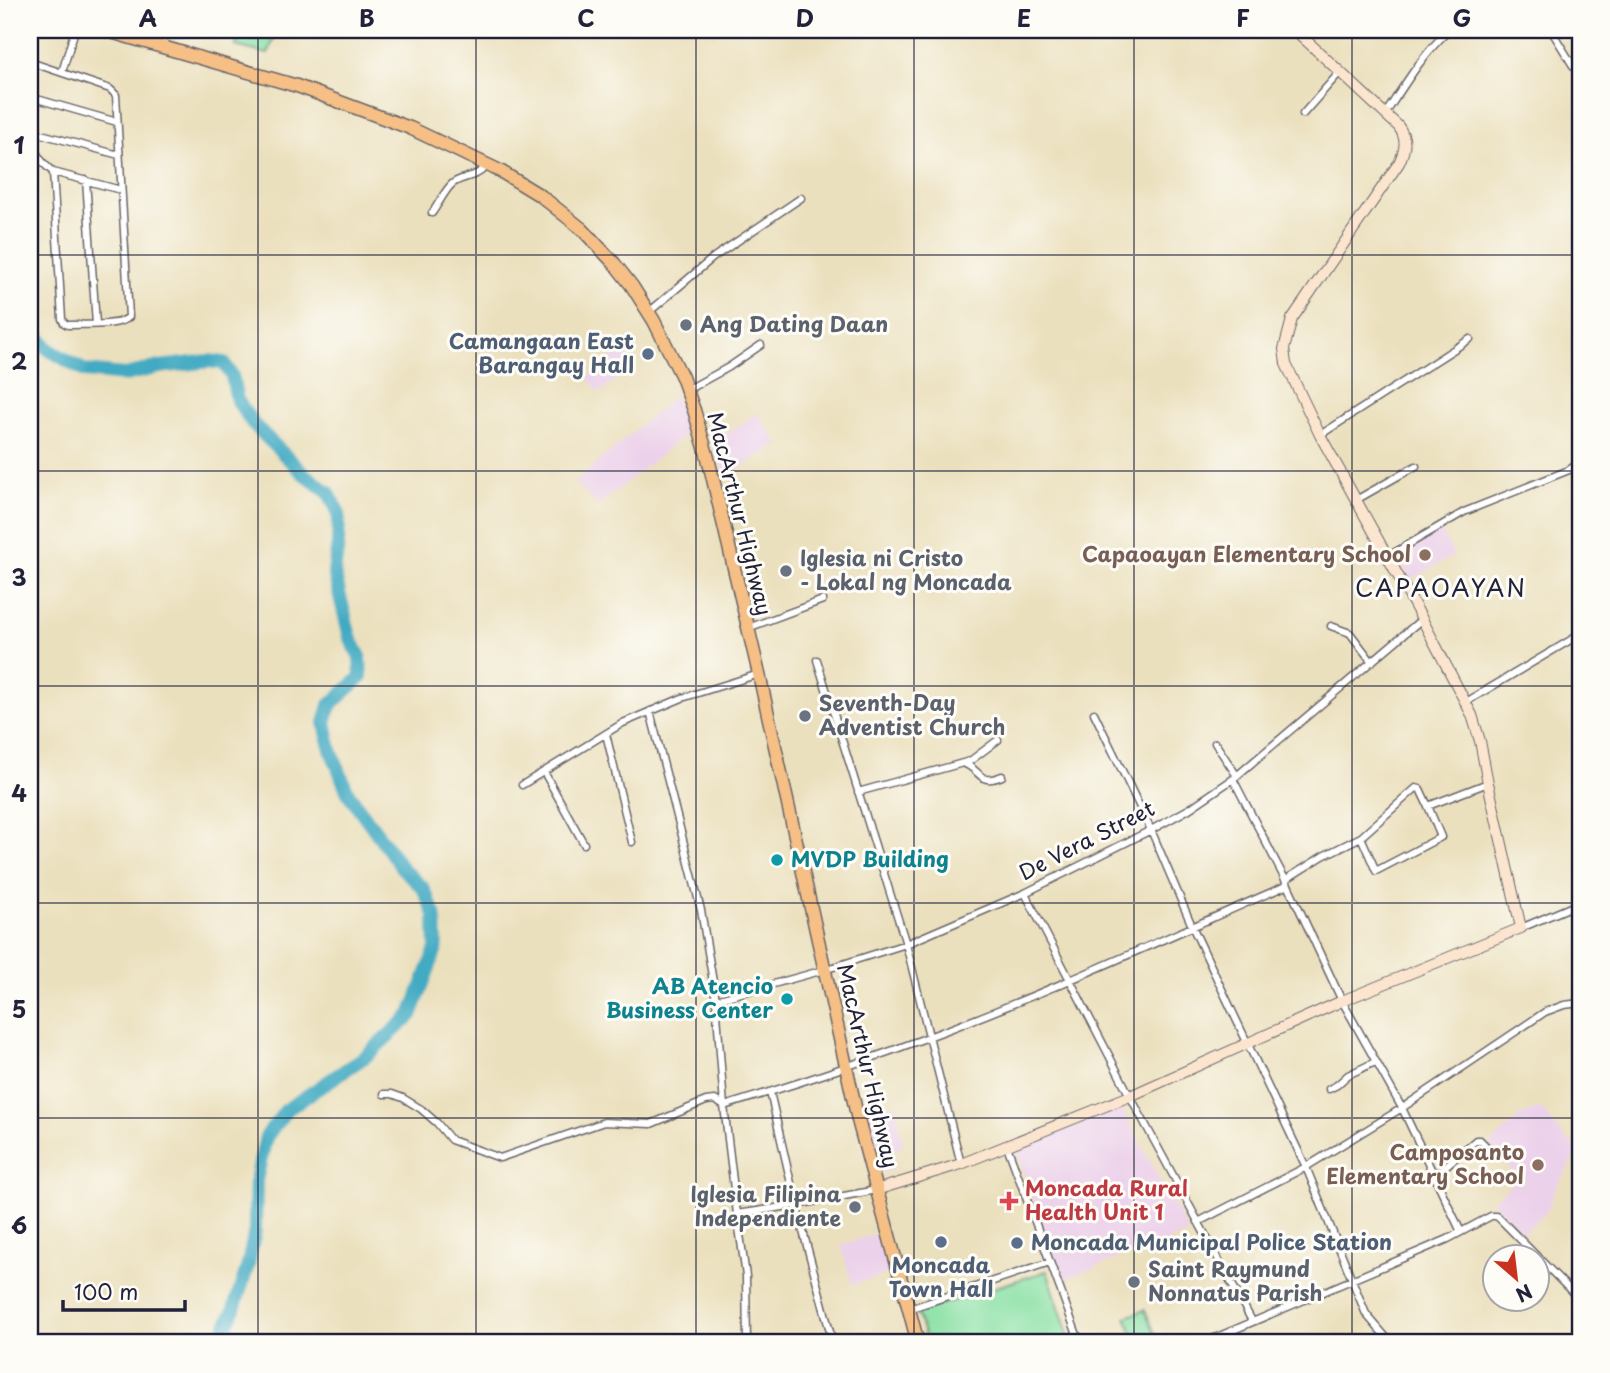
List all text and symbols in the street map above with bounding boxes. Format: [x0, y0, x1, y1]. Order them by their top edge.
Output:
text: A [139, 0, 157, 35]
text: B [359, 0, 375, 35]
text: C [577, 0, 595, 35]
text: D [796, 0, 814, 35]
text: E [1017, 0, 1031, 35]
text: F [1236, 0, 1250, 35]
text: G [1453, 0, 1471, 35]
text: 1 [14, 127, 25, 162]
place label: Ang Dating Daan [700, 307, 888, 339]
marker: Ang Dating Daan [678, 317, 694, 333]
place label: Camangaan East Barangay Hall [449, 324, 634, 380]
text: 2 [11, 343, 27, 378]
marker: Camangaan East Barangay Hall [640, 346, 656, 362]
street label: MacArthur Highway [700, 409, 782, 619]
place label: Capaoayan Elementary School [1082, 537, 1411, 569]
place label: Iglesia ni Cristo - Lokal ng Moncada [800, 541, 1012, 597]
marker: Capaoayan Elementary School [1417, 547, 1433, 563]
text: 3 [11, 559, 27, 594]
marker: Iglesia ni Cristo - Lokal ng Moncada [778, 563, 794, 579]
district label: CAPAOAYAN [1355, 569, 1527, 605]
place label: Seventh-Day Adventist Church [819, 686, 1005, 742]
marker: Seventh-Day Adventist Church [797, 708, 813, 724]
text: 4 [11, 775, 27, 810]
street label: De Vera Street [1013, 791, 1159, 887]
place label: MVDP Building [791, 842, 949, 874]
marker: MVDP Building [769, 852, 785, 868]
street label: MacArthur Highway [830, 960, 908, 1171]
place label: AB Atencio Business Center [606, 969, 773, 1025]
text: 5 [12, 991, 26, 1026]
marker: AB Atencio Business Center [779, 991, 795, 1007]
place label: Camposanto Elementary School [1326, 1135, 1524, 1191]
marker: Camposanto Elementary School [1530, 1157, 1546, 1173]
place label: Moncada Rural Health Unit 1 [1025, 1171, 1188, 1227]
place label: Iglesia Filipina Independiente [691, 1177, 841, 1233]
marker: Moncada Rural Health Unit 1 [999, 1191, 1019, 1211]
marker: Iglesia Filipina Independiente [847, 1199, 863, 1215]
text: 6 [11, 1207, 27, 1242]
place label: Moncada Municipal Police Station [1031, 1225, 1392, 1257]
marker: Moncada Town Hall [933, 1234, 949, 1250]
marker: Moncada Municipal Police Station [1009, 1235, 1025, 1251]
north arrow [1480, 1244, 1550, 1314]
place label: Moncada Town Hall [889, 1248, 993, 1304]
place label: Saint Raymund Nonnatus Parish [1148, 1252, 1322, 1308]
scale bar [63, 1268, 186, 1312]
marker: Saint Raymund Nonnatus Parish [1126, 1274, 1142, 1290]
text: 100 m [74, 1275, 138, 1307]
text: N [1511, 1278, 1538, 1310]

